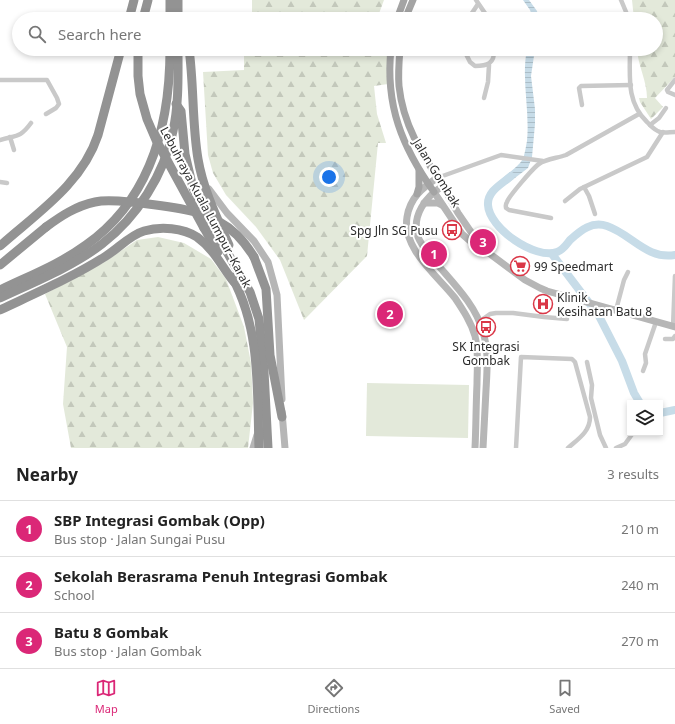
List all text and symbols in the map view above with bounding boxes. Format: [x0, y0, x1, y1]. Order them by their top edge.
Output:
search box [12, 12, 663, 56]
icon: search [26, 23, 48, 45]
text: Search here [58, 24, 141, 44]
street label: Lebuhraya Kuala Lumpur–Karak [156, 124, 256, 291]
street label: Jalan Gombak [409, 135, 465, 211]
your location [319, 167, 339, 187]
bus stop icon: Spg Jln SG Pusu [441, 219, 463, 241]
place label: Spg Jln SG Pusu [350, 222, 438, 239]
pin: 3 [470, 227, 496, 257]
pin: 1 [421, 239, 447, 269]
supermarket icon: 99 Speedmart [509, 255, 531, 277]
place label: 99 Speedmart [534, 258, 614, 275]
place label: Klinik Kesihatan Batu 8 [557, 289, 652, 320]
hospital icon: Klinik Kesihatan Batu 8 [532, 293, 554, 315]
pin: 2 [377, 299, 403, 329]
bus stop icon: SK Integrasi Gombak [475, 316, 497, 338]
place label: SK Integrasi Gombak [452, 338, 520, 369]
map controls [627, 400, 663, 436]
button: layers [627, 400, 663, 436]
text: Nearby [16, 463, 78, 486]
text: 3 results [607, 465, 659, 483]
text: SBP Integrasi Gombak (Opp) [54, 510, 265, 530]
text: 1 [25, 520, 33, 538]
text: 210 m [621, 520, 659, 538]
text: Bus stop · Jalan Sungai Pusu [54, 530, 225, 548]
text: Sekolah Berasrama Penuh Integrasi Gombak [54, 566, 388, 586]
text: 2 [25, 576, 33, 594]
text: 240 m [621, 576, 659, 594]
text: School [54, 586, 95, 604]
text: Batu 8 Gombak [54, 622, 168, 642]
text: 3 [25, 632, 33, 650]
text: 270 m [621, 632, 659, 650]
text: Bus stop · Jalan Gombak [54, 642, 202, 660]
tab: Map [95, 677, 118, 716]
tab: Directions [307, 677, 360, 716]
tab: Saved [549, 677, 580, 716]

